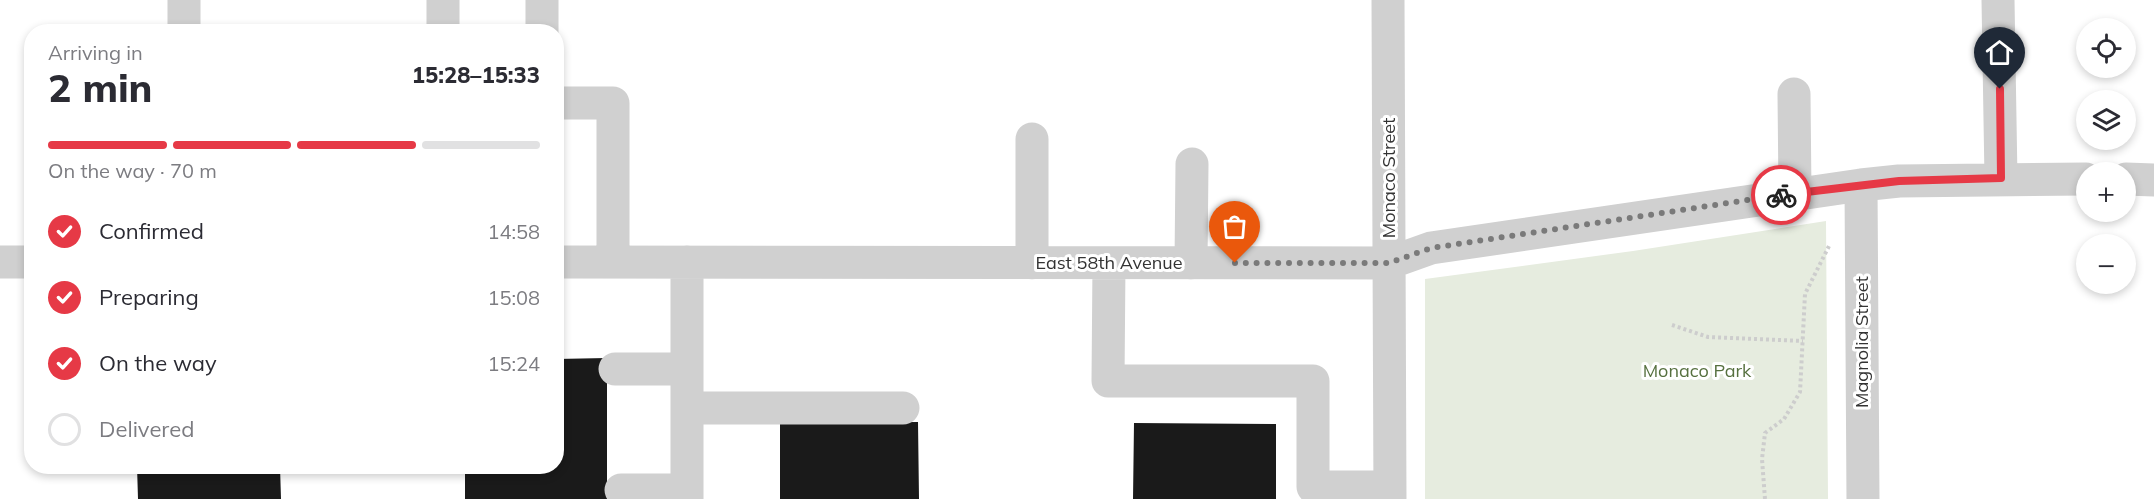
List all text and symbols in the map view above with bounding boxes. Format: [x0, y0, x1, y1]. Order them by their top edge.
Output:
map controls [2076, 18, 2136, 294]
button: locate [2076, 18, 2136, 78]
pin [1974, 27, 2025, 89]
icon: home [1983, 36, 2016, 69]
text: Arriving in [48, 40, 143, 65]
text: 15:28–15:33 [412, 61, 540, 89]
text: 2 min [48, 63, 153, 112]
button: layers [2076, 90, 2136, 150]
street label: Monaco Street [1377, 118, 1400, 238]
text: On the way · 70 m [48, 158, 217, 183]
button: + [2076, 162, 2136, 222]
courier [1751, 165, 1811, 225]
icon: bike [1765, 179, 1798, 212]
pin [1209, 201, 1260, 263]
icon: bag [1218, 210, 1251, 243]
icon: check [48, 215, 81, 248]
text: Confirmed [99, 217, 204, 245]
text: 14:58 [487, 219, 540, 244]
button: − [2076, 234, 2136, 294]
street label: East 58th Avenue [1036, 251, 1182, 274]
street label: Magnolia Street [1850, 276, 1873, 408]
icon: check [48, 281, 81, 314]
text: Preparing [99, 283, 199, 311]
text: 15:08 [487, 285, 540, 310]
icon: check [48, 347, 81, 380]
text: On the way [99, 349, 217, 377]
text: 15:24 [487, 351, 540, 376]
park label: Monaco Park [1643, 359, 1752, 382]
text: Delivered [99, 415, 194, 443]

